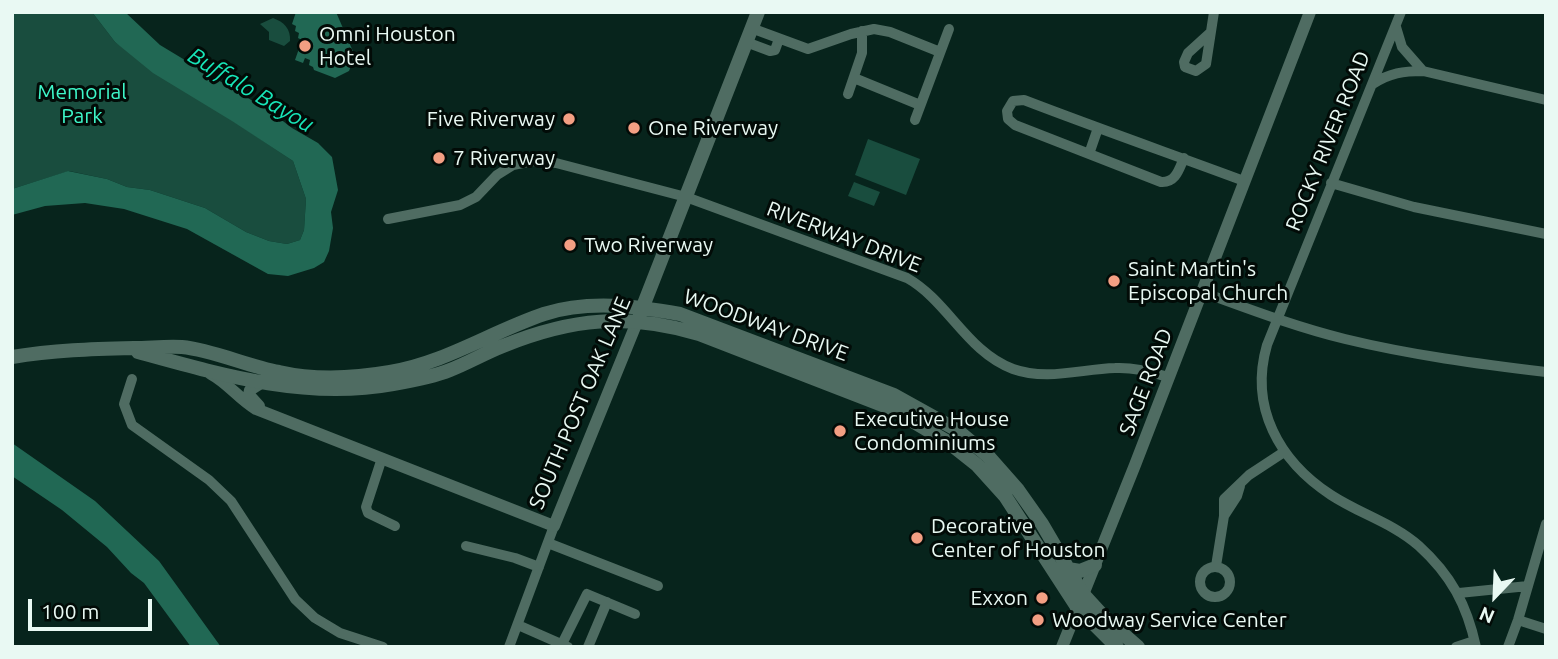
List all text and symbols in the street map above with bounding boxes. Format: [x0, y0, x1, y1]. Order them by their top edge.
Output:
place label: Omni Houston Hotel [319, 21, 456, 71]
marker: Omni Houston Hotel [297, 38, 313, 54]
water label: Buffalo Bayou [183, 42, 319, 138]
street label: ROCKY RIVER ROAD [1280, 47, 1376, 235]
park label: Memorial Park [37, 79, 127, 129]
place label: Five Riverway [427, 106, 555, 132]
marker: Five Riverway [561, 111, 577, 127]
place label: One Riverway [648, 115, 778, 141]
marker: One Riverway [626, 120, 642, 136]
place label: 7 Riverway [453, 145, 555, 171]
marker: 7 Riverway [431, 150, 447, 166]
street label: RIVERWAY DRIVE [763, 196, 925, 278]
place label: Two Riverway [584, 232, 713, 258]
marker: Two Riverway [562, 237, 578, 253]
place label: Saint Martin's Episcopal Church [1128, 256, 1288, 306]
marker: Saint Martin's Episcopal Church [1106, 273, 1122, 289]
street label: WOODWAY DRIVE [680, 284, 852, 366]
street label: SOUTH POST OAK LANE [524, 293, 636, 513]
street label: SAGE ROAD [1114, 325, 1178, 439]
place label: Executive House Condominiums [854, 406, 1009, 456]
marker: Executive House Condominiums [832, 423, 848, 439]
place label: Decorative Center of Houston [931, 513, 1106, 563]
marker: Decorative Center of Houston [909, 530, 925, 546]
north arrow [1460, 561, 1530, 631]
place label: Exxon [970, 585, 1028, 611]
scale bar [32, 586, 156, 630]
marker: Exxon [1034, 590, 1050, 606]
text: 100 m [41, 599, 99, 623]
text: N [1476, 602, 1498, 628]
place label: Woodway Service Center [1052, 607, 1287, 633]
marker: Woodway Service Center [1030, 612, 1046, 628]

